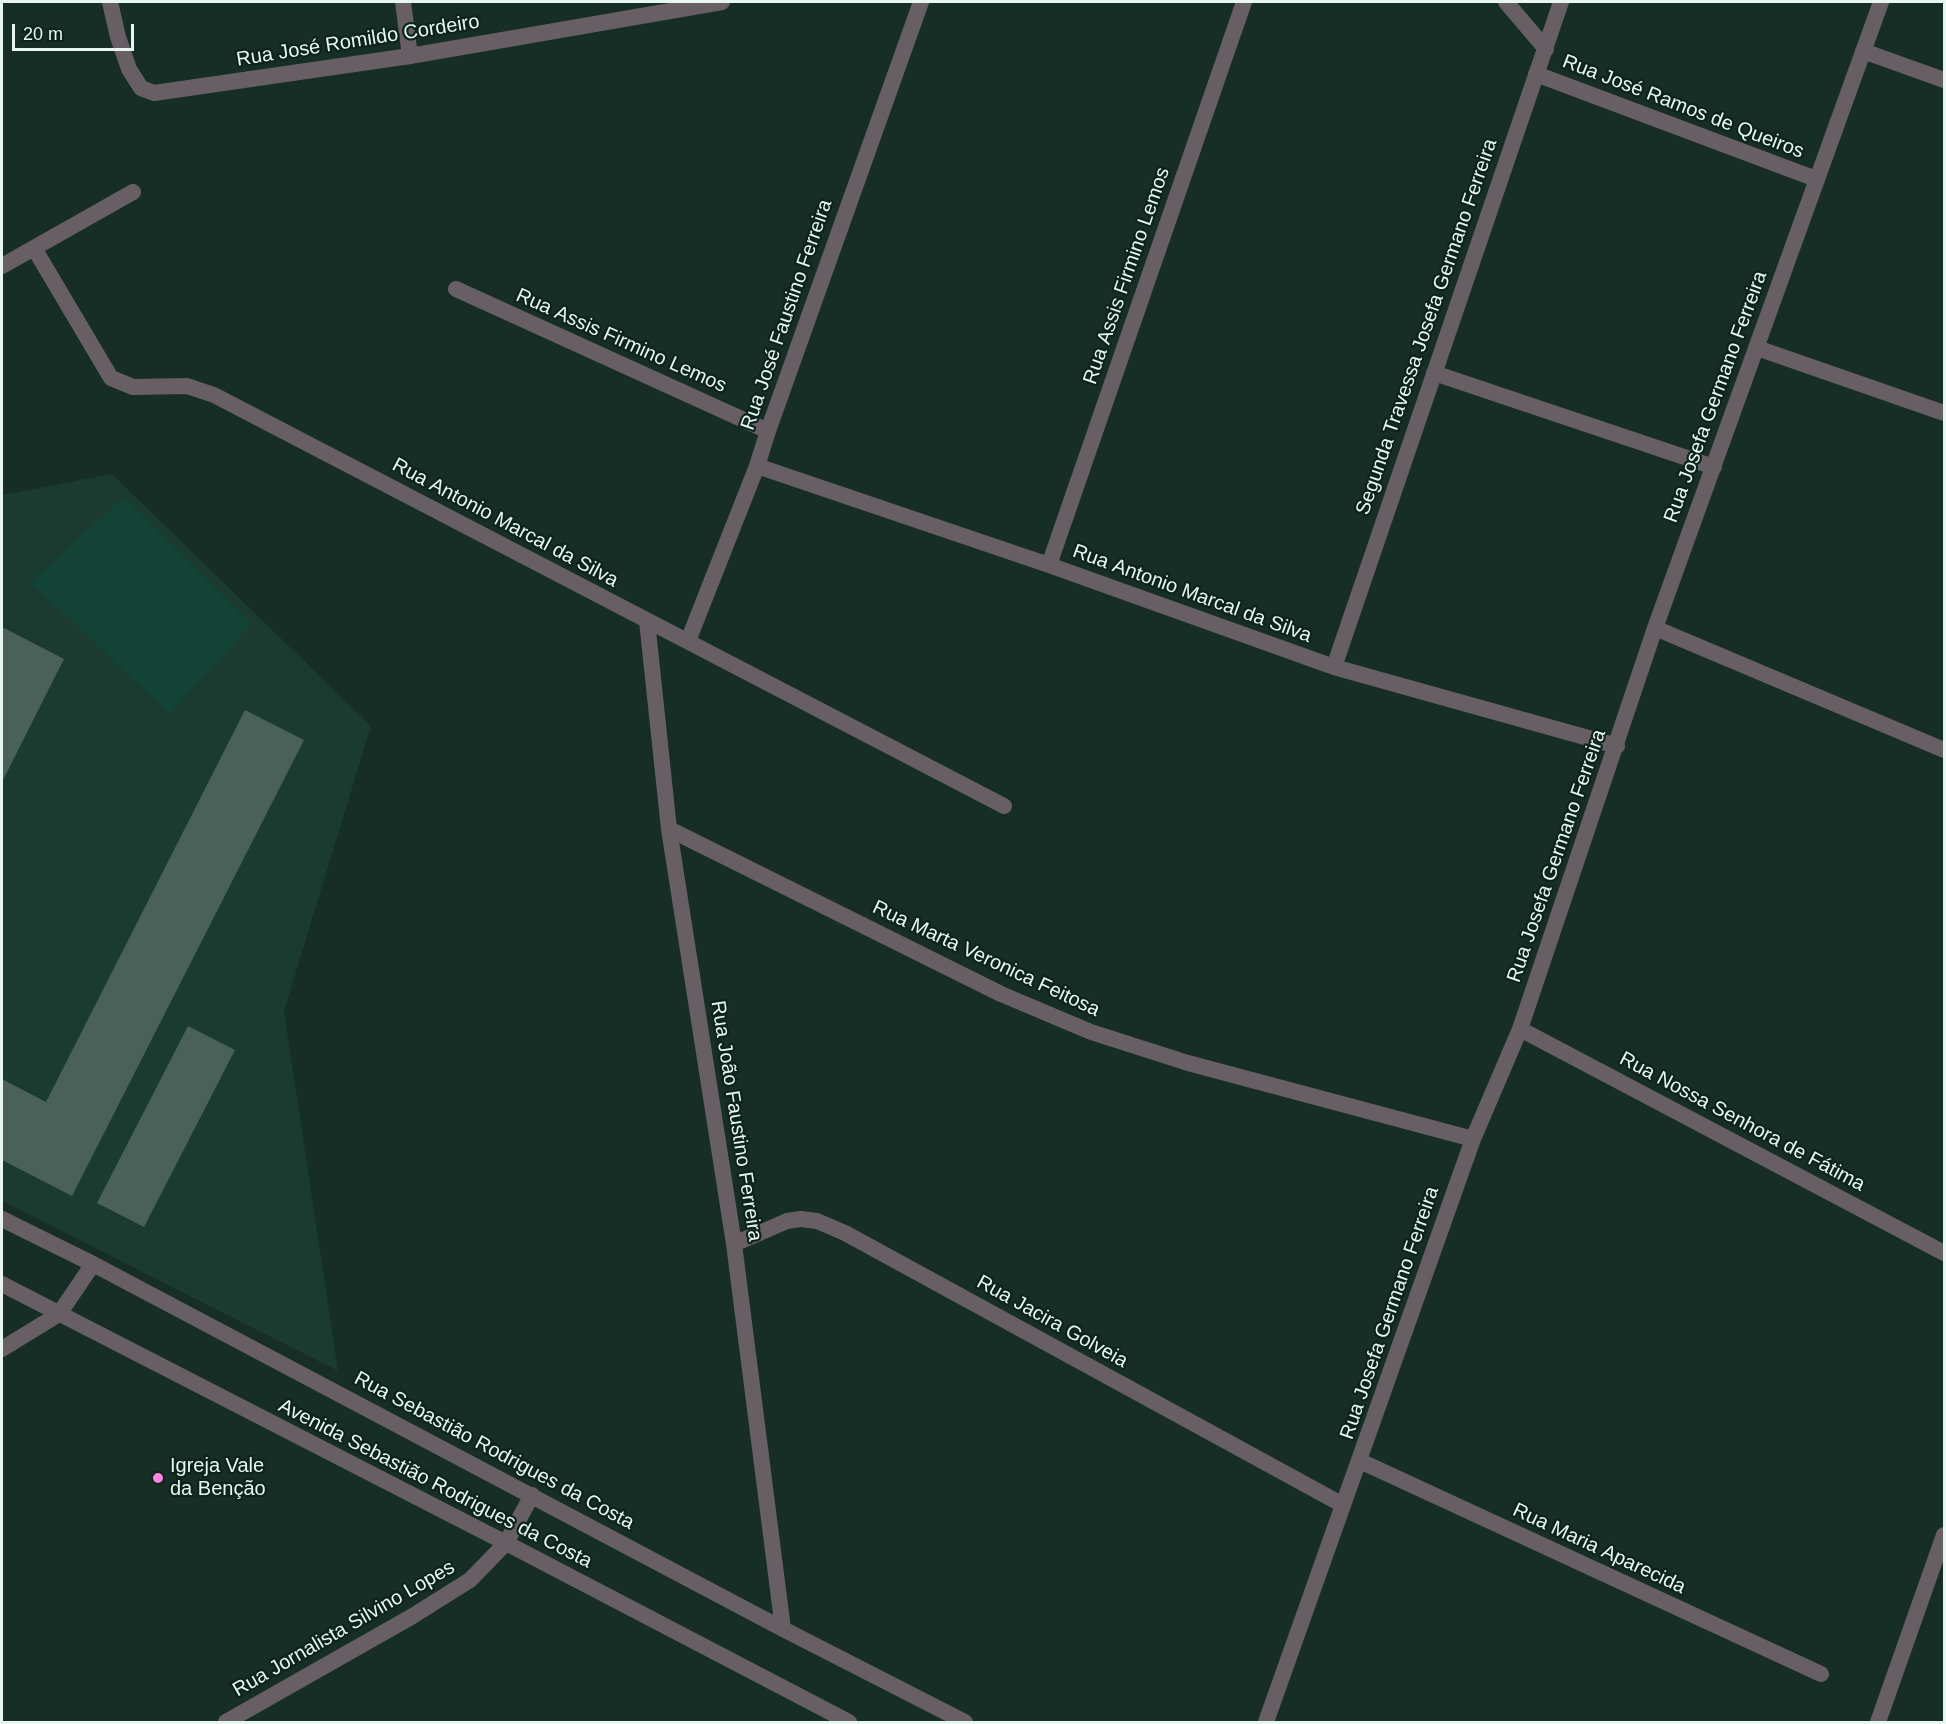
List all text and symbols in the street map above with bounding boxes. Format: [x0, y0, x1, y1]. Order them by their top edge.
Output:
street label: Rua José Romildo Cordeiro [235, 10, 481, 72]
scale bar [15, 12, 136, 50]
text: 20 m [23, 24, 63, 44]
street label: Rua José Ramos de Queiros [1559, 50, 1807, 164]
street label: Segunda Travessa Josefa Germano Ferreira [1351, 136, 1503, 518]
street label: Rua Assis Firmino Lemos [1079, 164, 1175, 388]
street label: Rua José Faustino Ferreira [736, 197, 838, 433]
street label: Rua Josefa Germano Ferreira [1659, 268, 1773, 526]
street label: Rua Assis Firmino Lemos [512, 284, 730, 398]
street label: Rua Antonio Marcal da Silva [388, 453, 622, 593]
street label: Rua Antonio Marcal da Silva [1069, 540, 1315, 648]
street label: Rua Josefa Germano Ferreira [1502, 726, 1612, 986]
street label: Rua Marta Veronica Feitosa [869, 896, 1103, 1022]
street label: Rua João Faustino Ferreira [705, 999, 767, 1243]
street label: Rua Nossa Senhora de Fátima [1615, 1047, 1869, 1197]
street label: Rua Josefa Germano Ferreira [1335, 1183, 1445, 1443]
street label: Rua Jacira Golveia [972, 1271, 1132, 1373]
street label: Rua Sebastião Rodrigues da Costa [350, 1367, 638, 1535]
street label: Avenida Sebastião Rodrigues da Costa [274, 1394, 596, 1574]
place label: Igreja Vale da Benção [170, 1454, 266, 1501]
marker: Igreja Vale da Benção [151, 1471, 165, 1485]
street label: Rua Maria Aparecida [1509, 1498, 1689, 1600]
street label: Rua Jornalista Silvino Lopes [229, 1556, 459, 1702]

